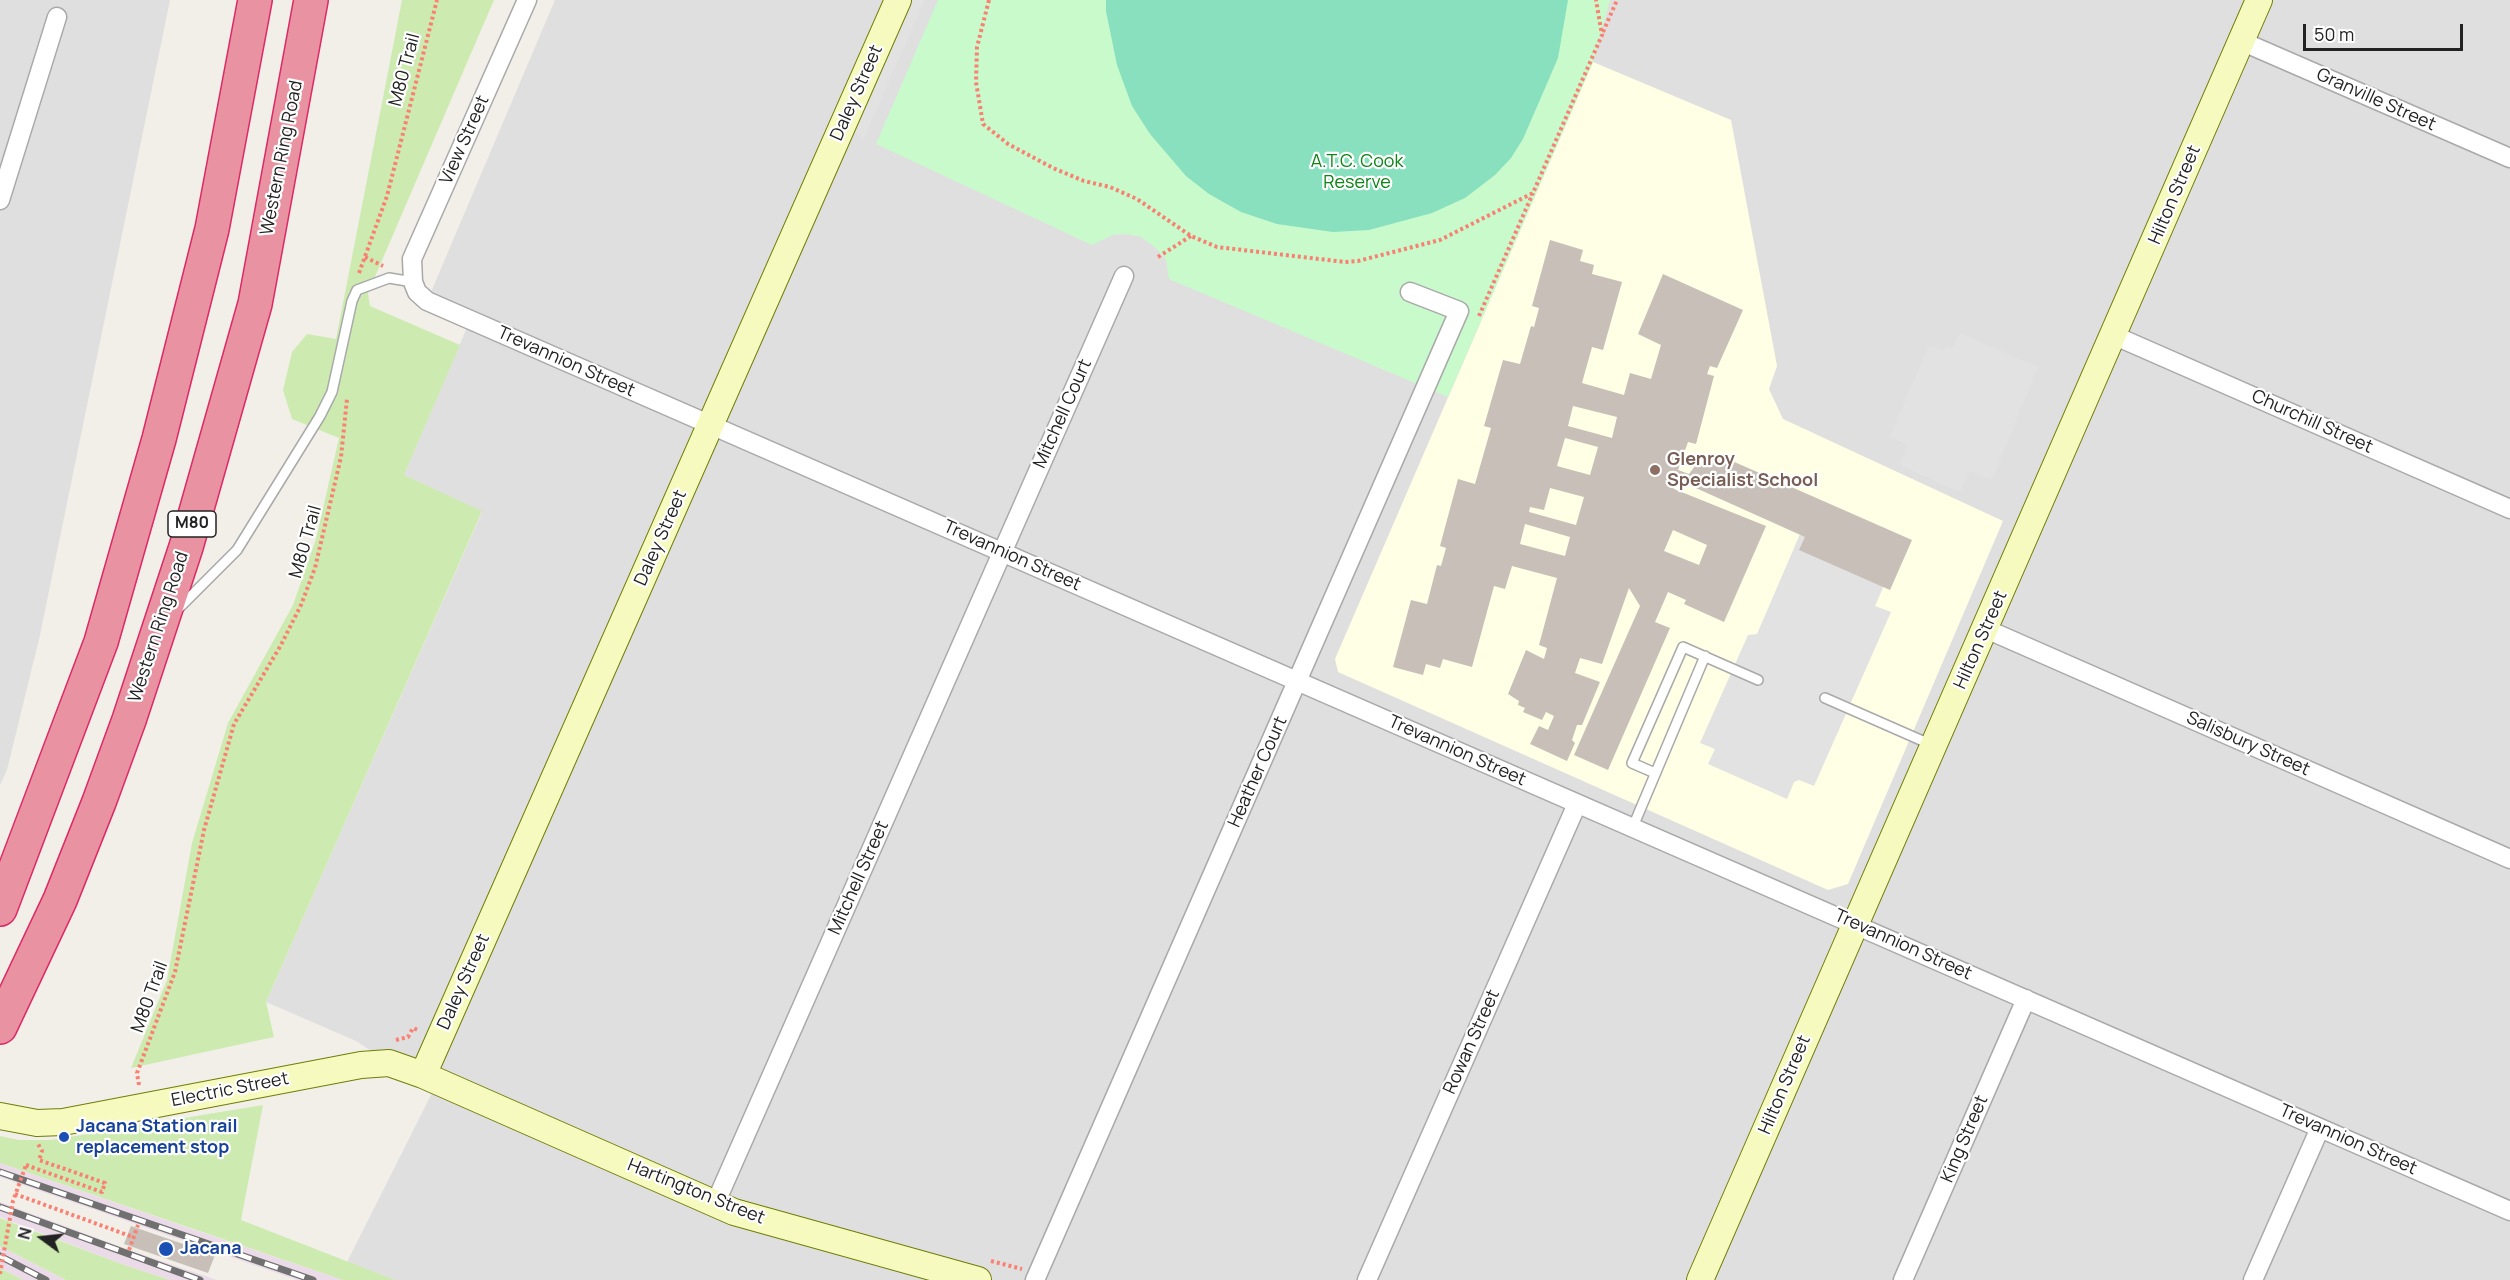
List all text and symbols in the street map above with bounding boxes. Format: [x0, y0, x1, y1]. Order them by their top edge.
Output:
scale bar [2306, 12, 2466, 50]
text: 50 m [2314, 22, 2354, 46]
street label: M80 Trail [385, 31, 425, 109]
street label: Daley Street [826, 42, 888, 144]
street label: Granville Street [2313, 64, 2439, 136]
street label: Western Ring Road [256, 79, 308, 237]
street label: View Street [436, 92, 494, 188]
street label: Hilton Street [2144, 142, 2206, 248]
park label: A.T.C. Cook Reserve [1311, 151, 1403, 194]
street label: Trevannion Street [494, 322, 638, 402]
street label: Mitchell Court [1029, 356, 1097, 472]
street label: Churchill Street [2248, 386, 2376, 458]
place label: Glenroy Specialist School [1667, 449, 1818, 492]
marker: Glenroy Specialist School [1648, 463, 1662, 477]
street label: Daley Street [630, 487, 692, 589]
street label: M80 Trail [285, 503, 327, 581]
road number: M80 [168, 511, 216, 537]
street label: Trevannion Street [940, 516, 1084, 596]
street label: Western Ring Road [124, 549, 194, 705]
street label: Hilton Street [1950, 587, 2012, 693]
street label: Salisbury Street [2183, 707, 2313, 781]
street label: Trevannion Street [1385, 711, 1529, 791]
street label: Heather Court [1224, 713, 1292, 831]
street label: Mitchell Street [824, 818, 894, 938]
street label: Trevannion Street [1831, 905, 1975, 985]
street label: Daley Street [433, 931, 495, 1033]
street label: M80 Trail [127, 958, 173, 1036]
street label: Rowan Street [1439, 986, 1505, 1098]
street label: Hilton Street [1754, 1032, 1816, 1138]
street label: Electric Street [169, 1068, 291, 1112]
street label: King Street [1937, 1092, 1993, 1186]
street label: Trevannion Street [2276, 1100, 2420, 1180]
place label: Jacana Station rail replacement stop [76, 1116, 237, 1158]
marker: Jacana Station rail replacement stop [57, 1130, 71, 1144]
street label: Hartington Street [624, 1155, 768, 1229]
north arrow [12, 1208, 72, 1268]
text: N [12, 1225, 37, 1242]
place label: Jacana [180, 1238, 242, 1260]
marker: Jacana [157, 1240, 175, 1258]

